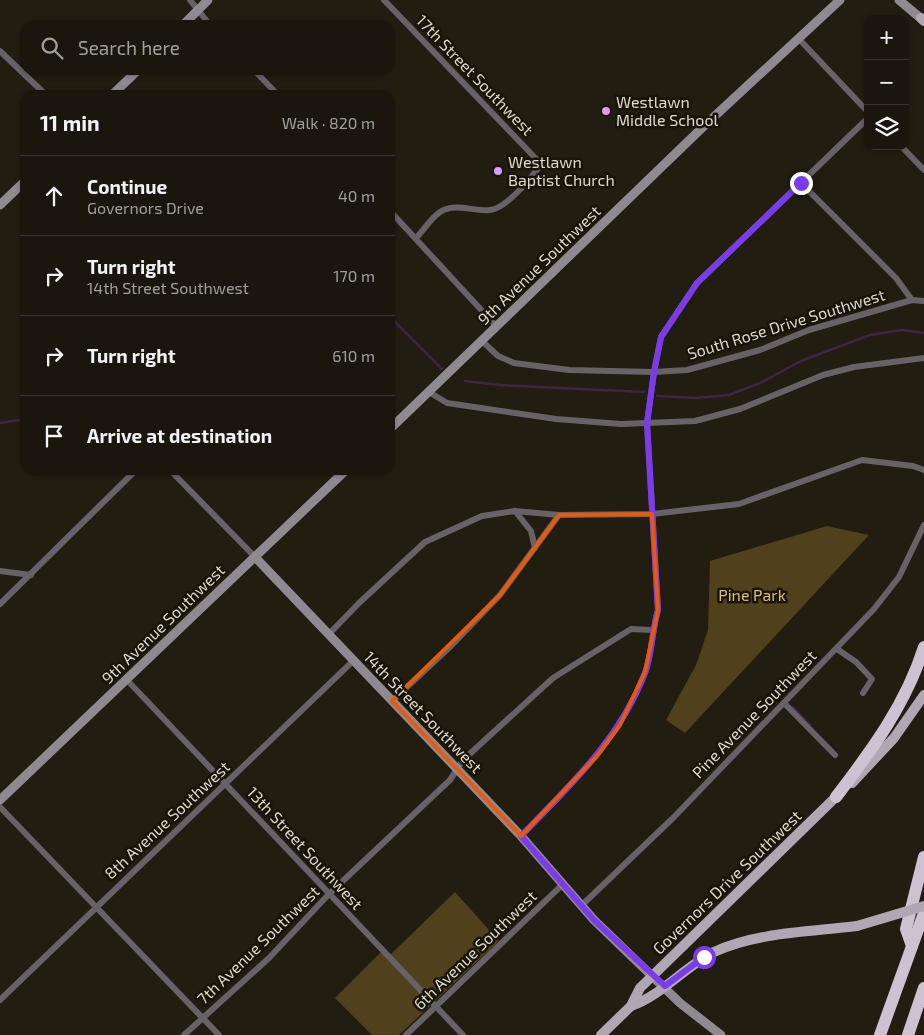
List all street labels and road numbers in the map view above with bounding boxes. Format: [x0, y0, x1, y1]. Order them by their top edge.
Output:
street label: 17th Street Southwest [413, 10, 538, 139]
street label: 9th Avenue Southwest [473, 201, 604, 328]
street label: South Rose Drive Southwest [685, 284, 887, 363]
street label: 9th Avenue Southwest [97, 560, 228, 687]
street label: Pine Avenue Southwest [688, 646, 820, 781]
street label: 14th Street Southwest [360, 647, 486, 776]
street label: 8th Avenue Southwest [100, 757, 233, 883]
street label: 13th Street Southwest [244, 782, 367, 913]
street label: Governors Drive Southwest [648, 806, 805, 958]
street label: 7th Avenue Southwest [193, 881, 323, 1008]
street label: 6th Avenue Southwest [409, 886, 540, 1013]

